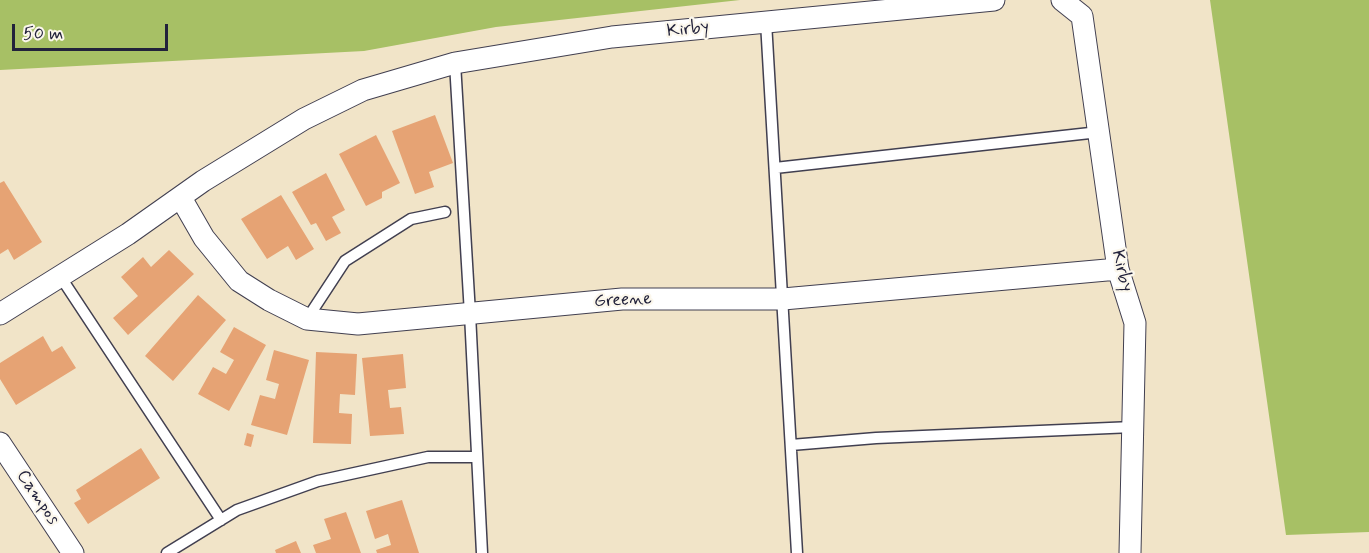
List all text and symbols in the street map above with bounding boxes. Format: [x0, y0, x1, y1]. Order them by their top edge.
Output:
scale bar [15, 12, 171, 50]
street label: Kirby [666, 17, 710, 43]
text: 50 m [23, 22, 63, 46]
street label: Kirby [1106, 248, 1136, 294]
street label: Greene [594, 289, 652, 313]
street label: Campos [11, 466, 63, 530]

